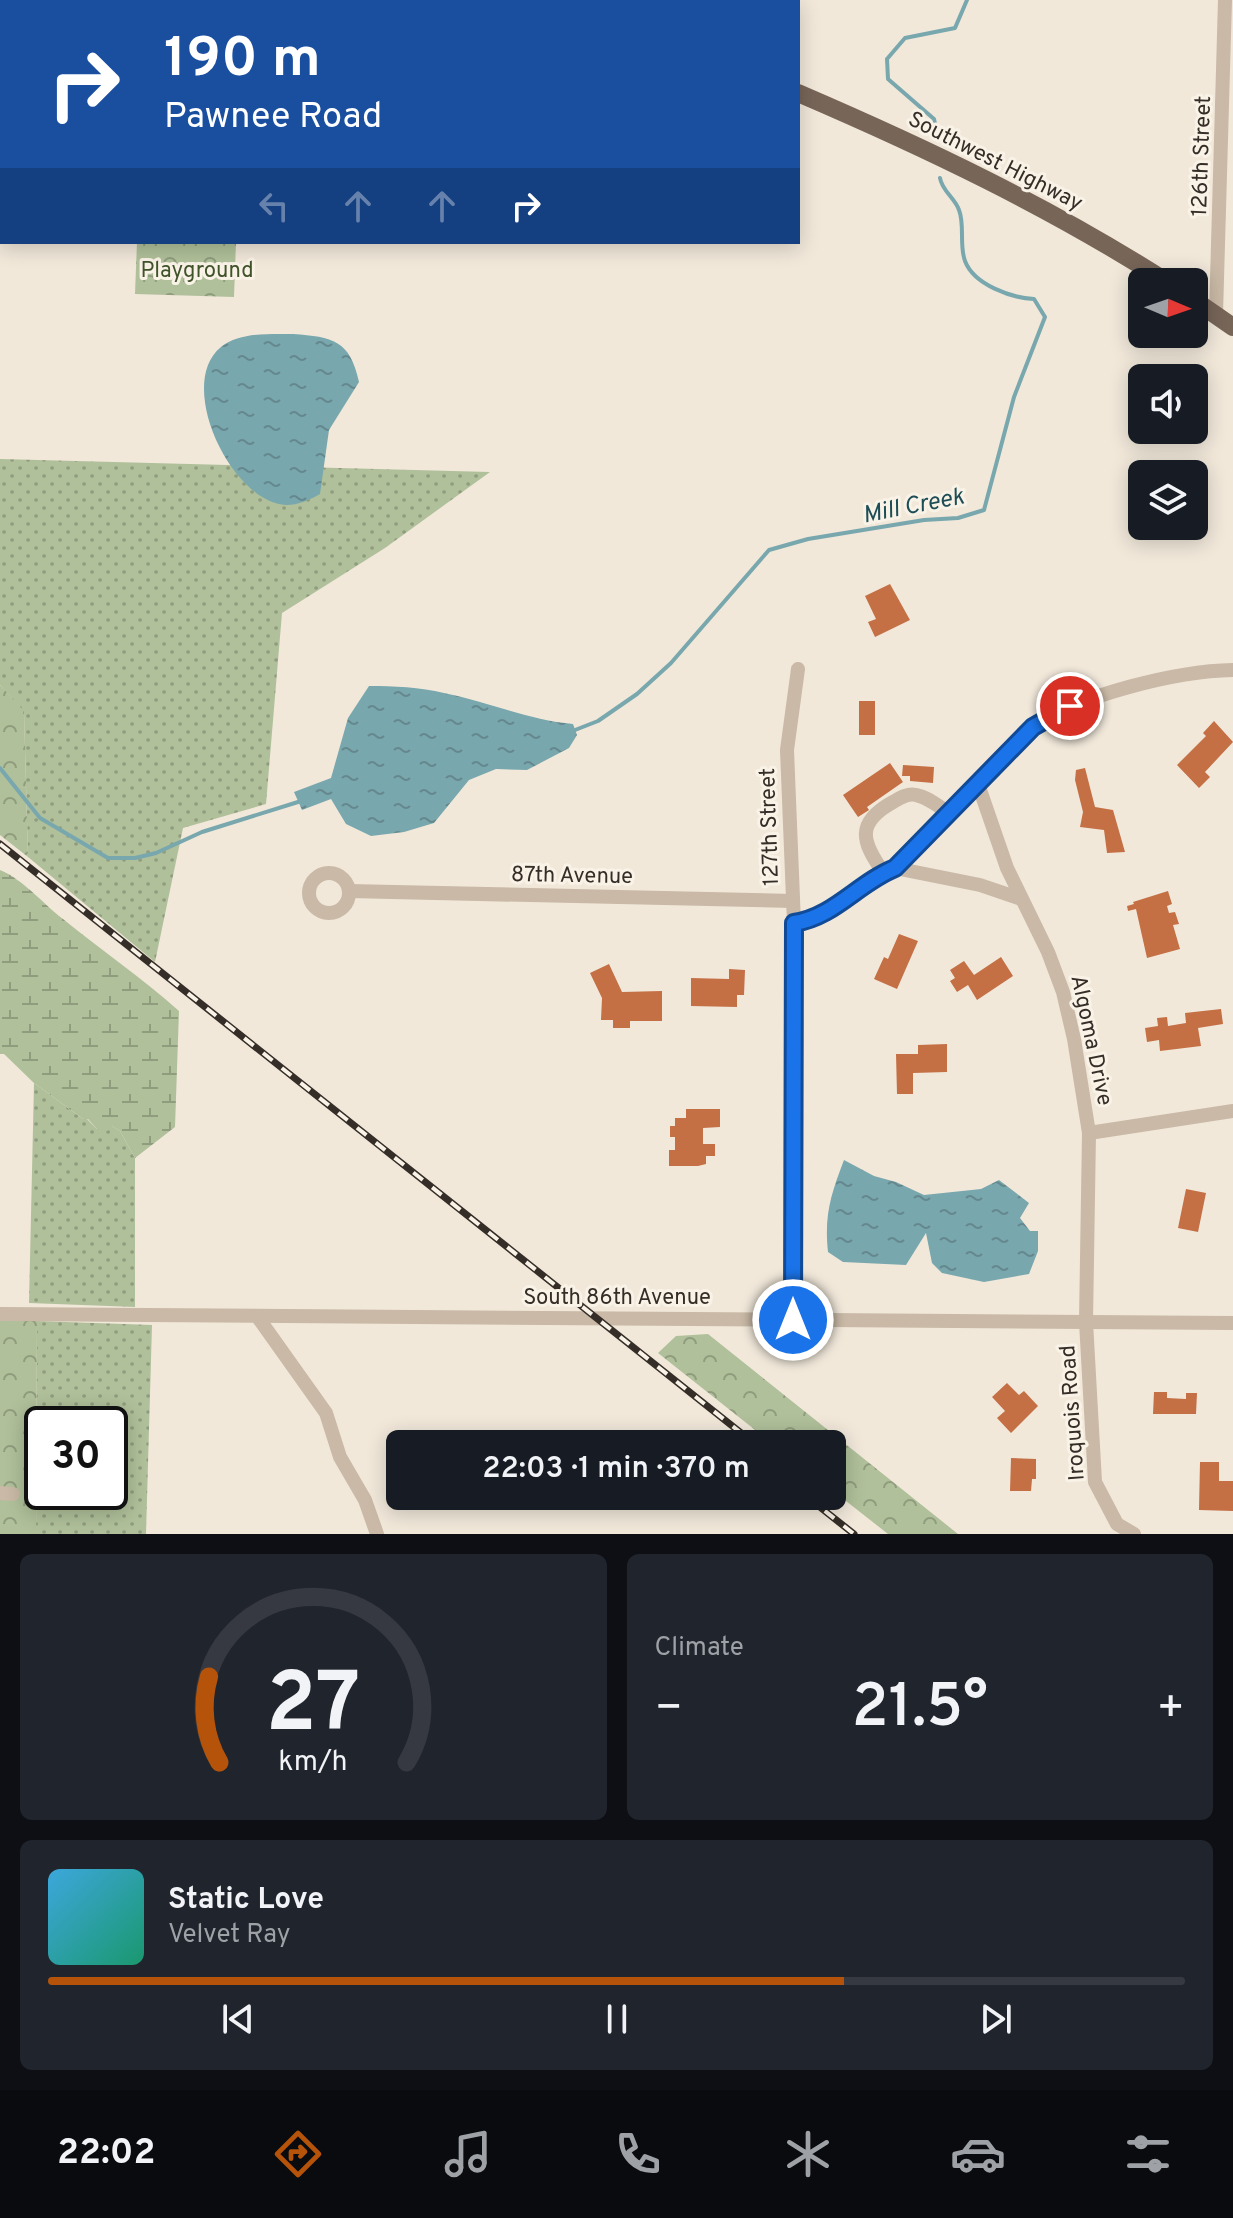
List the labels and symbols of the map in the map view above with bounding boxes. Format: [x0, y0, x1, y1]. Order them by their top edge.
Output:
street label: 126th Street [1187, 95, 1218, 217]
street label: Southwest Highway [903, 107, 1087, 218]
park label: Playground [140, 258, 254, 285]
north arrow [1128, 268, 1208, 348]
water label: Mill Creek [860, 482, 967, 531]
pin [1036, 672, 1104, 740]
street label: 127th Street [755, 767, 786, 886]
street label: 87th Avenue [511, 862, 633, 891]
street label: Algoma Drive [1064, 973, 1118, 1108]
position arrow [751, 1278, 835, 1362]
street label: South 86th Avenue [523, 1285, 711, 1312]
street label: Iroquois Road [1055, 1344, 1092, 1482]
speed limit sign: 30 [24, 1406, 128, 1510]

